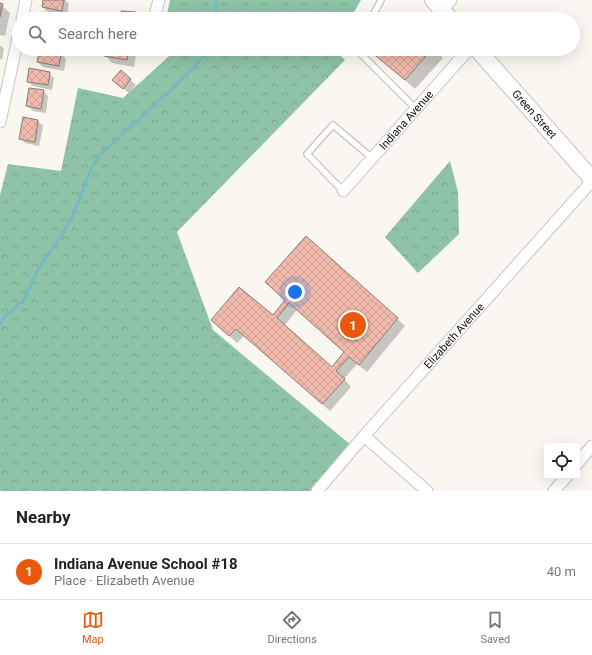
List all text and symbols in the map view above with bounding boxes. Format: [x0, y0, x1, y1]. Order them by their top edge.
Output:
search box [12, 12, 580, 56]
icon: search [26, 23, 48, 45]
text: Search here [58, 25, 137, 43]
street label: Green Street [510, 87, 560, 142]
street label: Indiana Avenue [376, 88, 436, 152]
your location [285, 282, 305, 302]
street label: Elizabeth Avenue [421, 300, 487, 371]
pin: 1 [340, 310, 366, 340]
map controls [544, 443, 580, 479]
button: locate [544, 443, 580, 479]
text: Nearby [16, 507, 71, 527]
text: Indiana Avenue School #18 [54, 555, 238, 573]
text: 1 [25, 564, 33, 579]
text: 40 m [547, 564, 576, 579]
text: Place · Elizabeth Avenue [54, 573, 195, 588]
tab: Map [82, 609, 104, 646]
tab: Directions [267, 609, 317, 646]
tab: Saved [480, 609, 510, 646]

